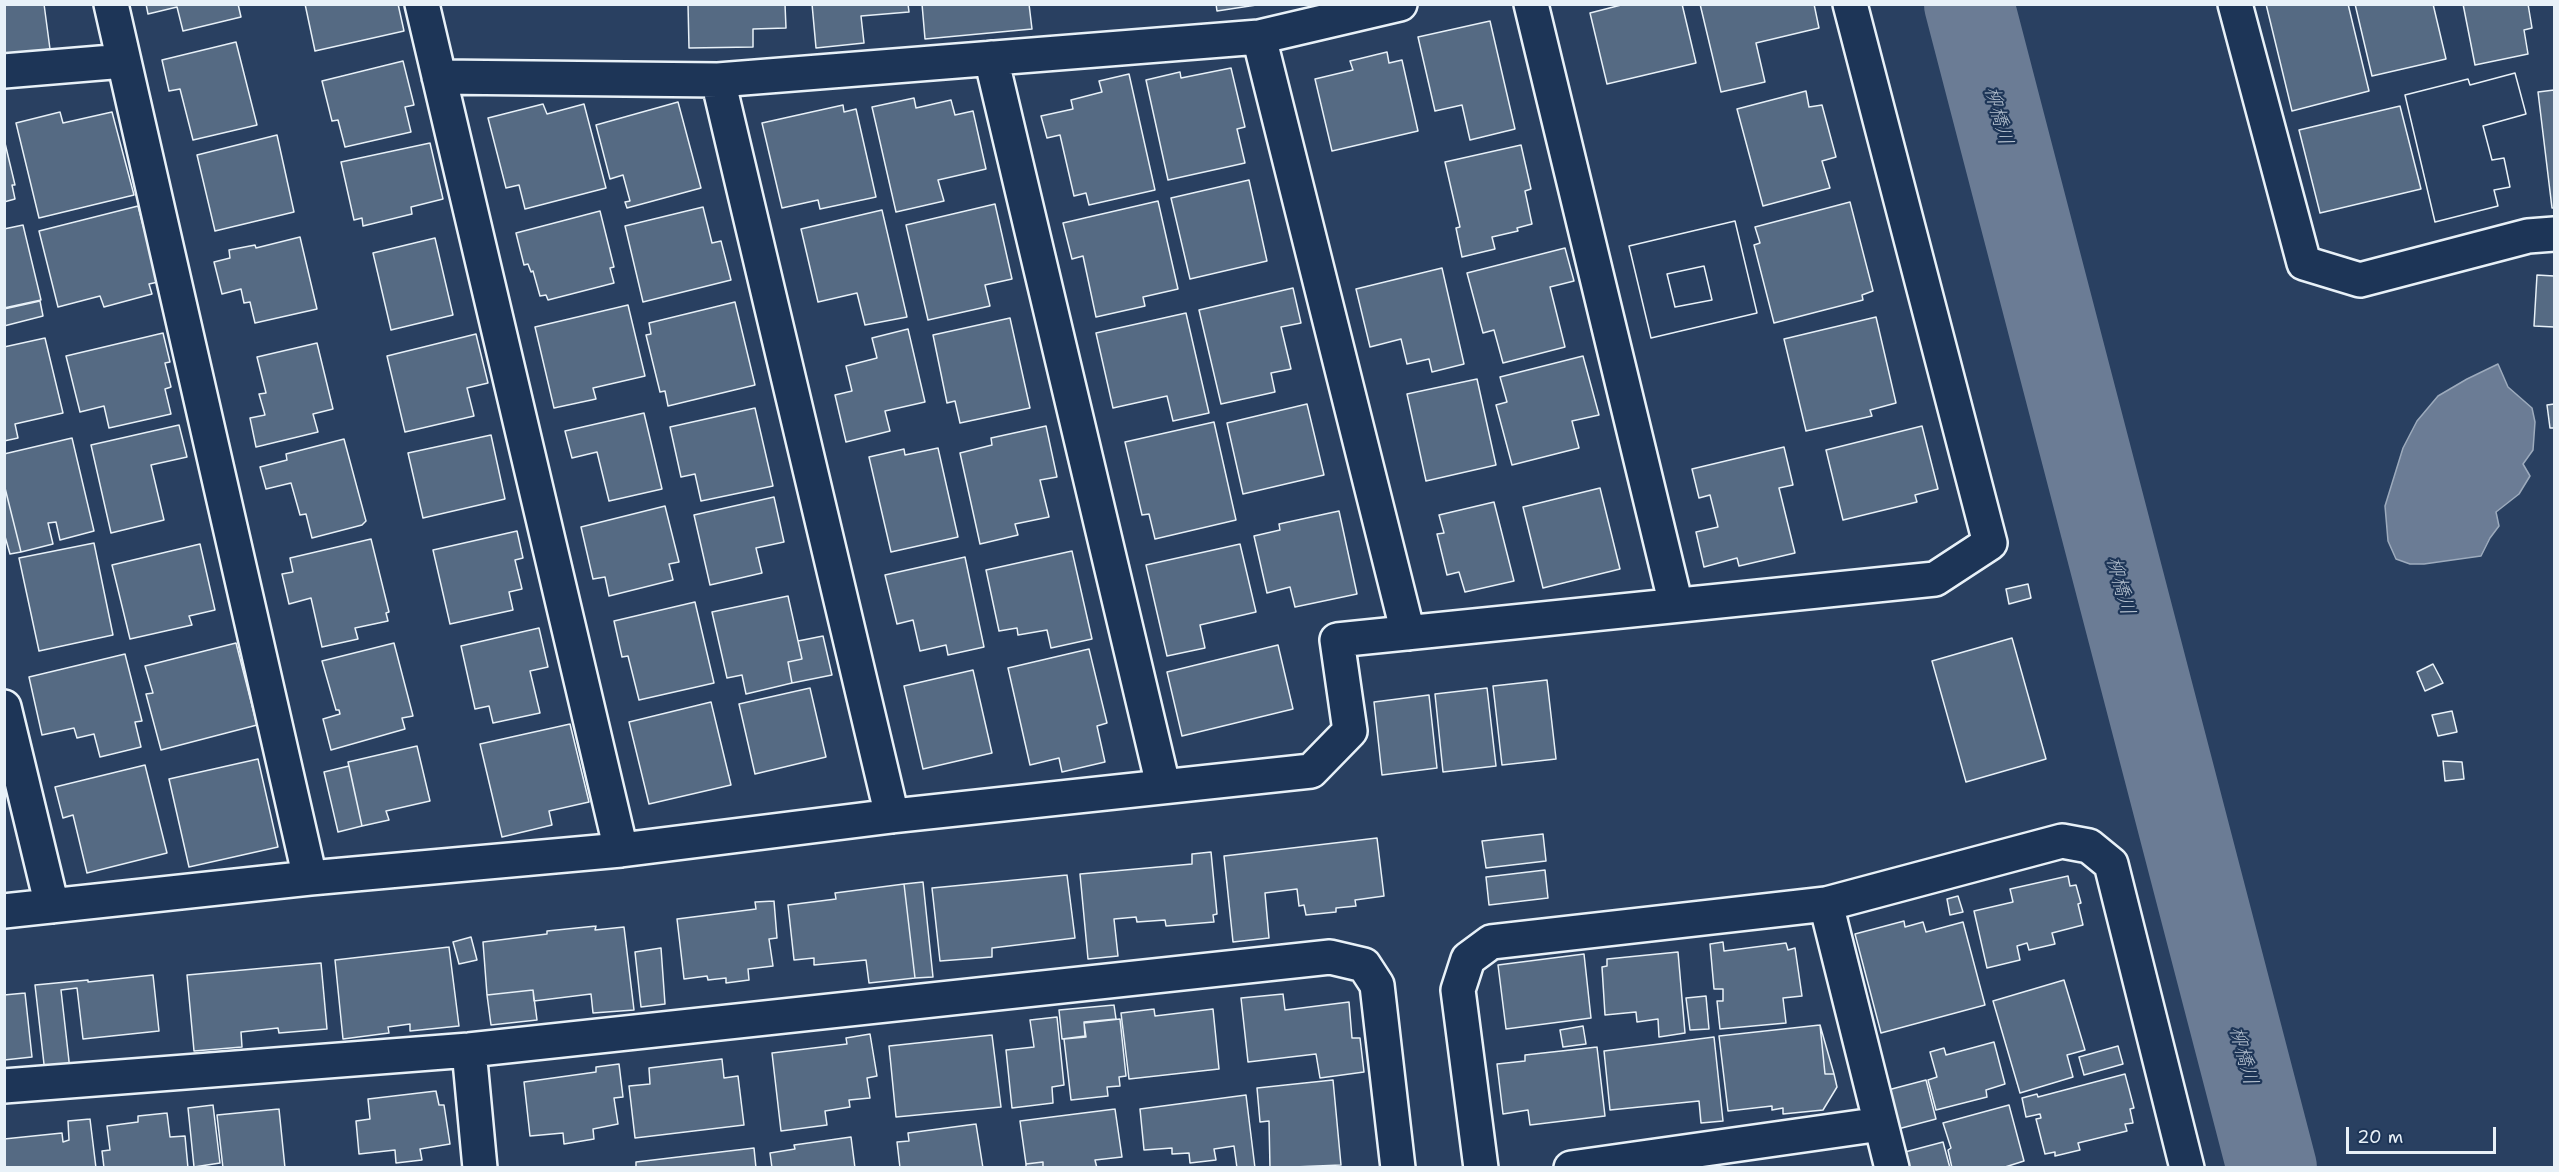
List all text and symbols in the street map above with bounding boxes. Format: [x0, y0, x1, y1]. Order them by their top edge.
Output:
water label: 柳橋川 [1979, 84, 2017, 148]
water label: 柳橋川 [2101, 554, 2139, 618]
water label: 柳橋川 [2224, 1024, 2262, 1088]
scale bar [2349, 1115, 2499, 1153]
text: 20 m [2357, 1125, 2403, 1149]

